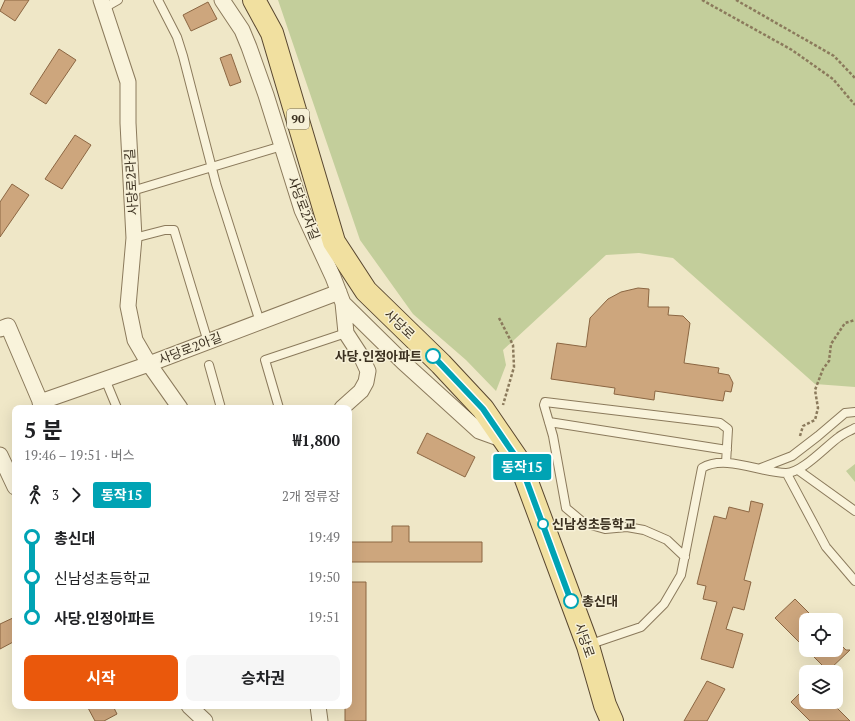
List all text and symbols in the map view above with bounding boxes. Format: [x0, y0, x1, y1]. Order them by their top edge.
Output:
road number: 90 [287, 109, 309, 129]
street label: 사당로2라길 [120, 148, 142, 216]
street label: 사당로2자길 [284, 174, 324, 242]
street label: 사당로 [381, 305, 419, 343]
street label: 사당로2아길 [156, 328, 224, 368]
place label: 사당.인정아파트 [334, 347, 422, 365]
marker: 사당.인정아파트 [425, 348, 441, 364]
text: 5 분 [24, 415, 63, 444]
text: ₩1,800 [293, 430, 340, 450]
text: 19:46 – 19:51 · 버스 [24, 446, 135, 464]
line badge: 동작15 [494, 454, 550, 480]
text: 동작15 [501, 457, 543, 476]
icon: walk [24, 484, 46, 506]
icon: forward [65, 484, 87, 506]
text: 동작15 [101, 485, 143, 504]
text: 3 [52, 486, 59, 504]
text: 2개 정류장 [282, 487, 340, 505]
place label: 신남성초등학교 [552, 515, 636, 533]
marker: 신남성초등학교 [537, 518, 549, 530]
text: 총신대 [54, 528, 95, 548]
text: 19:49 [308, 528, 340, 546]
text: 신남성초등학교 [54, 568, 151, 588]
text: 19:50 [308, 568, 340, 586]
place label: 총신대 [582, 592, 618, 610]
marker: 총신대 [563, 593, 579, 609]
text: 사당.인정아파트 [54, 608, 155, 628]
text: 19:51 [308, 608, 340, 626]
map controls [799, 613, 843, 709]
button: locate [799, 613, 843, 657]
street label: 사당로 [571, 620, 599, 660]
button: 시작 [24, 655, 178, 701]
button: 승차권 [186, 655, 340, 701]
button: layers [799, 665, 843, 709]

